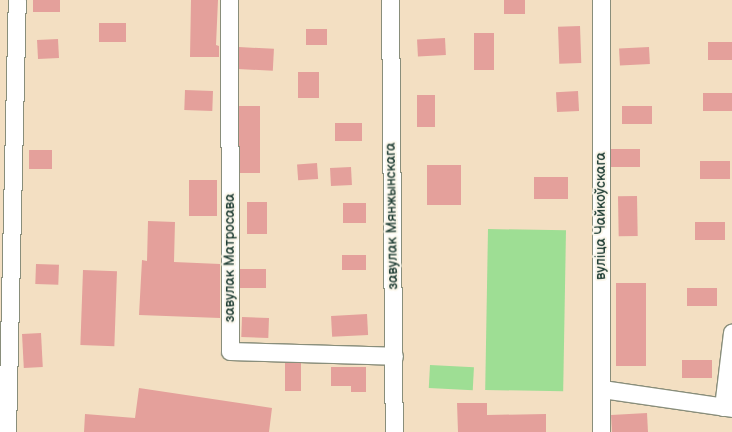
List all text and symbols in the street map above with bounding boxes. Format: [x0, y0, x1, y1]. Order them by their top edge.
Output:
street label: завулак Мянжынскага [382, 142, 402, 290]
street label: вуліца Чайкоўскага [593, 152, 609, 280]
street label: завулак Матросава [222, 194, 238, 322]

